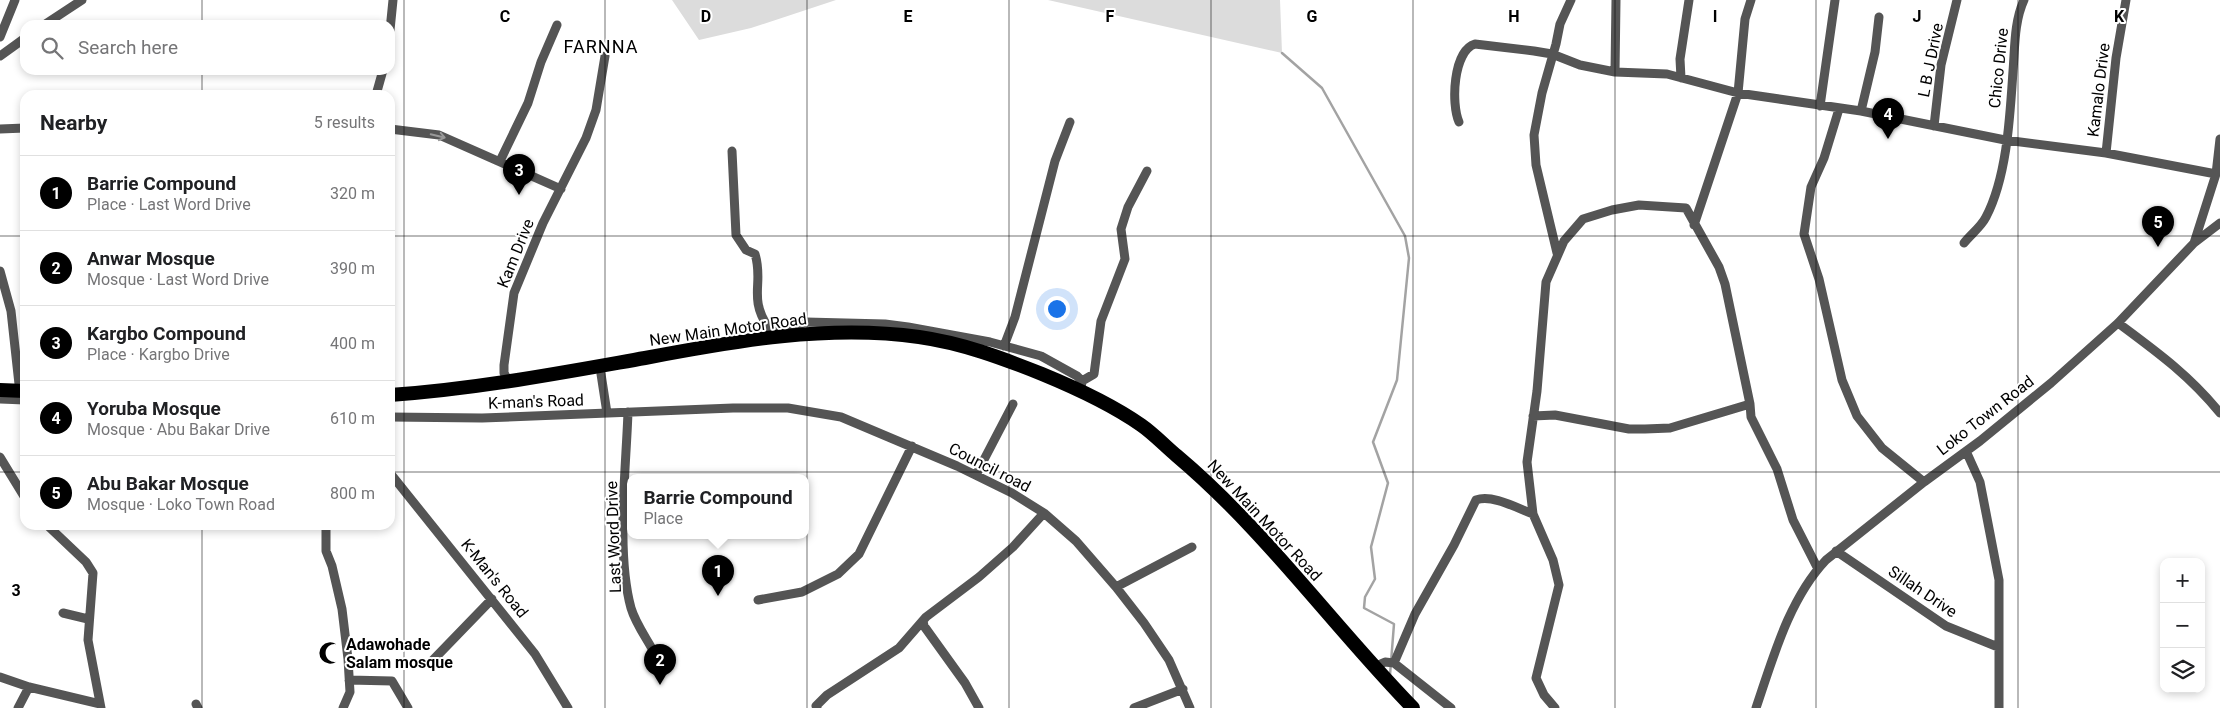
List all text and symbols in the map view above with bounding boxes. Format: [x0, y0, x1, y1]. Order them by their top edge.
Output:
text: C [500, 7, 510, 26]
text: D [701, 7, 711, 26]
text: E [904, 7, 913, 26]
text: F [1106, 7, 1115, 26]
text: G [1307, 7, 1318, 26]
text: H [1508, 7, 1520, 26]
text: I [1713, 7, 1717, 26]
text: J [1913, 7, 1921, 26]
text: K [2114, 7, 2125, 26]
search box [20, 20, 395, 75]
street label: L B J Drive [1914, 21, 1947, 99]
street label: Chico Drive [1985, 27, 2012, 109]
icon: search [38, 34, 66, 62]
text: Search here [78, 36, 178, 59]
district label: FARNNA [564, 36, 638, 57]
street label: Kamalo Drive [2083, 42, 2114, 138]
pin: 4 [1872, 98, 1904, 139]
text: Nearby [40, 111, 107, 135]
text: 5 results [314, 113, 375, 132]
one-way arrow [430, 132, 446, 141]
pin: 3 [503, 154, 535, 195]
text: Barrie Compound [87, 172, 236, 195]
text: 1 [51, 184, 61, 203]
text: 320 m [330, 184, 375, 203]
text: Place · Last Word Drive [87, 195, 251, 214]
pin: 5 [2142, 206, 2174, 247]
street label: Kam Drive [493, 216, 538, 290]
text: Anwar Mosque [87, 247, 215, 270]
text: 2 [51, 259, 61, 278]
text: 390 m [330, 259, 375, 278]
text: Mosque · Last Word Drive [87, 270, 269, 289]
your location [1044, 296, 1070, 322]
street label: New Main Motor Road [648, 309, 808, 350]
text: Kargbo Compound [87, 322, 246, 345]
text: 3 [51, 334, 61, 353]
text: 400 m [330, 334, 375, 353]
text: Place · Kargbo Drive [87, 345, 230, 364]
street label: Loko Town Road [1933, 372, 2038, 459]
street label: K-man's Road [488, 390, 584, 413]
text: Yoruba Mosque [87, 397, 221, 420]
text: 4 [51, 409, 61, 428]
text: 610 m [330, 409, 375, 428]
text: Mosque · Abu Bakar Drive [87, 420, 270, 439]
street label: Council road [946, 439, 1034, 496]
street label: New Main Motor Road [1204, 456, 1326, 585]
text: Abu Bakar Mosque [87, 472, 249, 495]
popup [627, 474, 809, 539]
street label: Last Word Drive [602, 481, 625, 593]
text: 5 [51, 484, 61, 503]
text: 800 m [330, 484, 375, 503]
text: Barrie Compound [643, 486, 793, 509]
text: Mosque · Loko Town Road [87, 495, 275, 514]
text: Place [643, 509, 683, 528]
street label: K-Man's Road [457, 535, 532, 622]
pin: 1 [702, 555, 734, 596]
map controls [2160, 558, 2205, 693]
button: + [2160, 558, 2205, 603]
street label: Sillah Drive [1885, 562, 1961, 621]
text: 3 [11, 581, 21, 600]
button: − [2160, 603, 2205, 648]
place label: Adawohade Salam mosque [346, 635, 453, 672]
mosque icon: Adawohade Salam mosque [317, 640, 343, 666]
pin: 2 [644, 644, 676, 685]
button: layers [2160, 648, 2205, 693]

